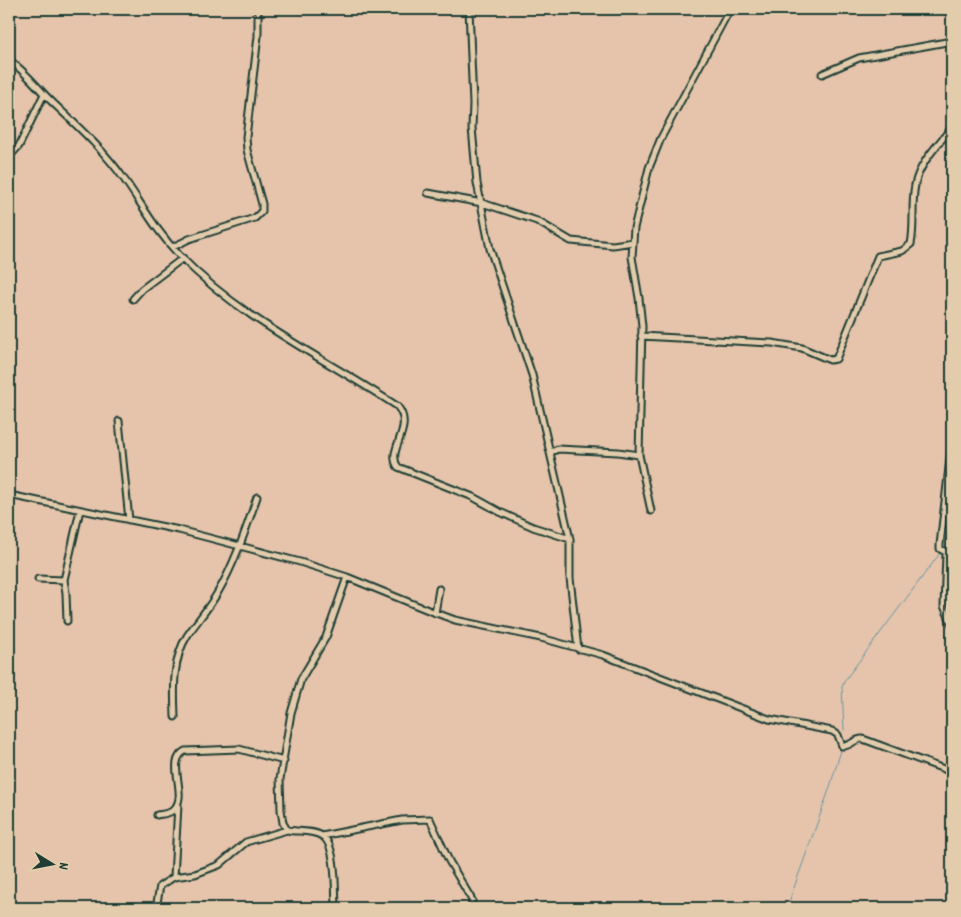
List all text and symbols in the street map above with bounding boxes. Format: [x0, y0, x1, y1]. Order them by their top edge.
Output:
north arrow [28, 840, 78, 890]
text: N [52, 861, 73, 871]

